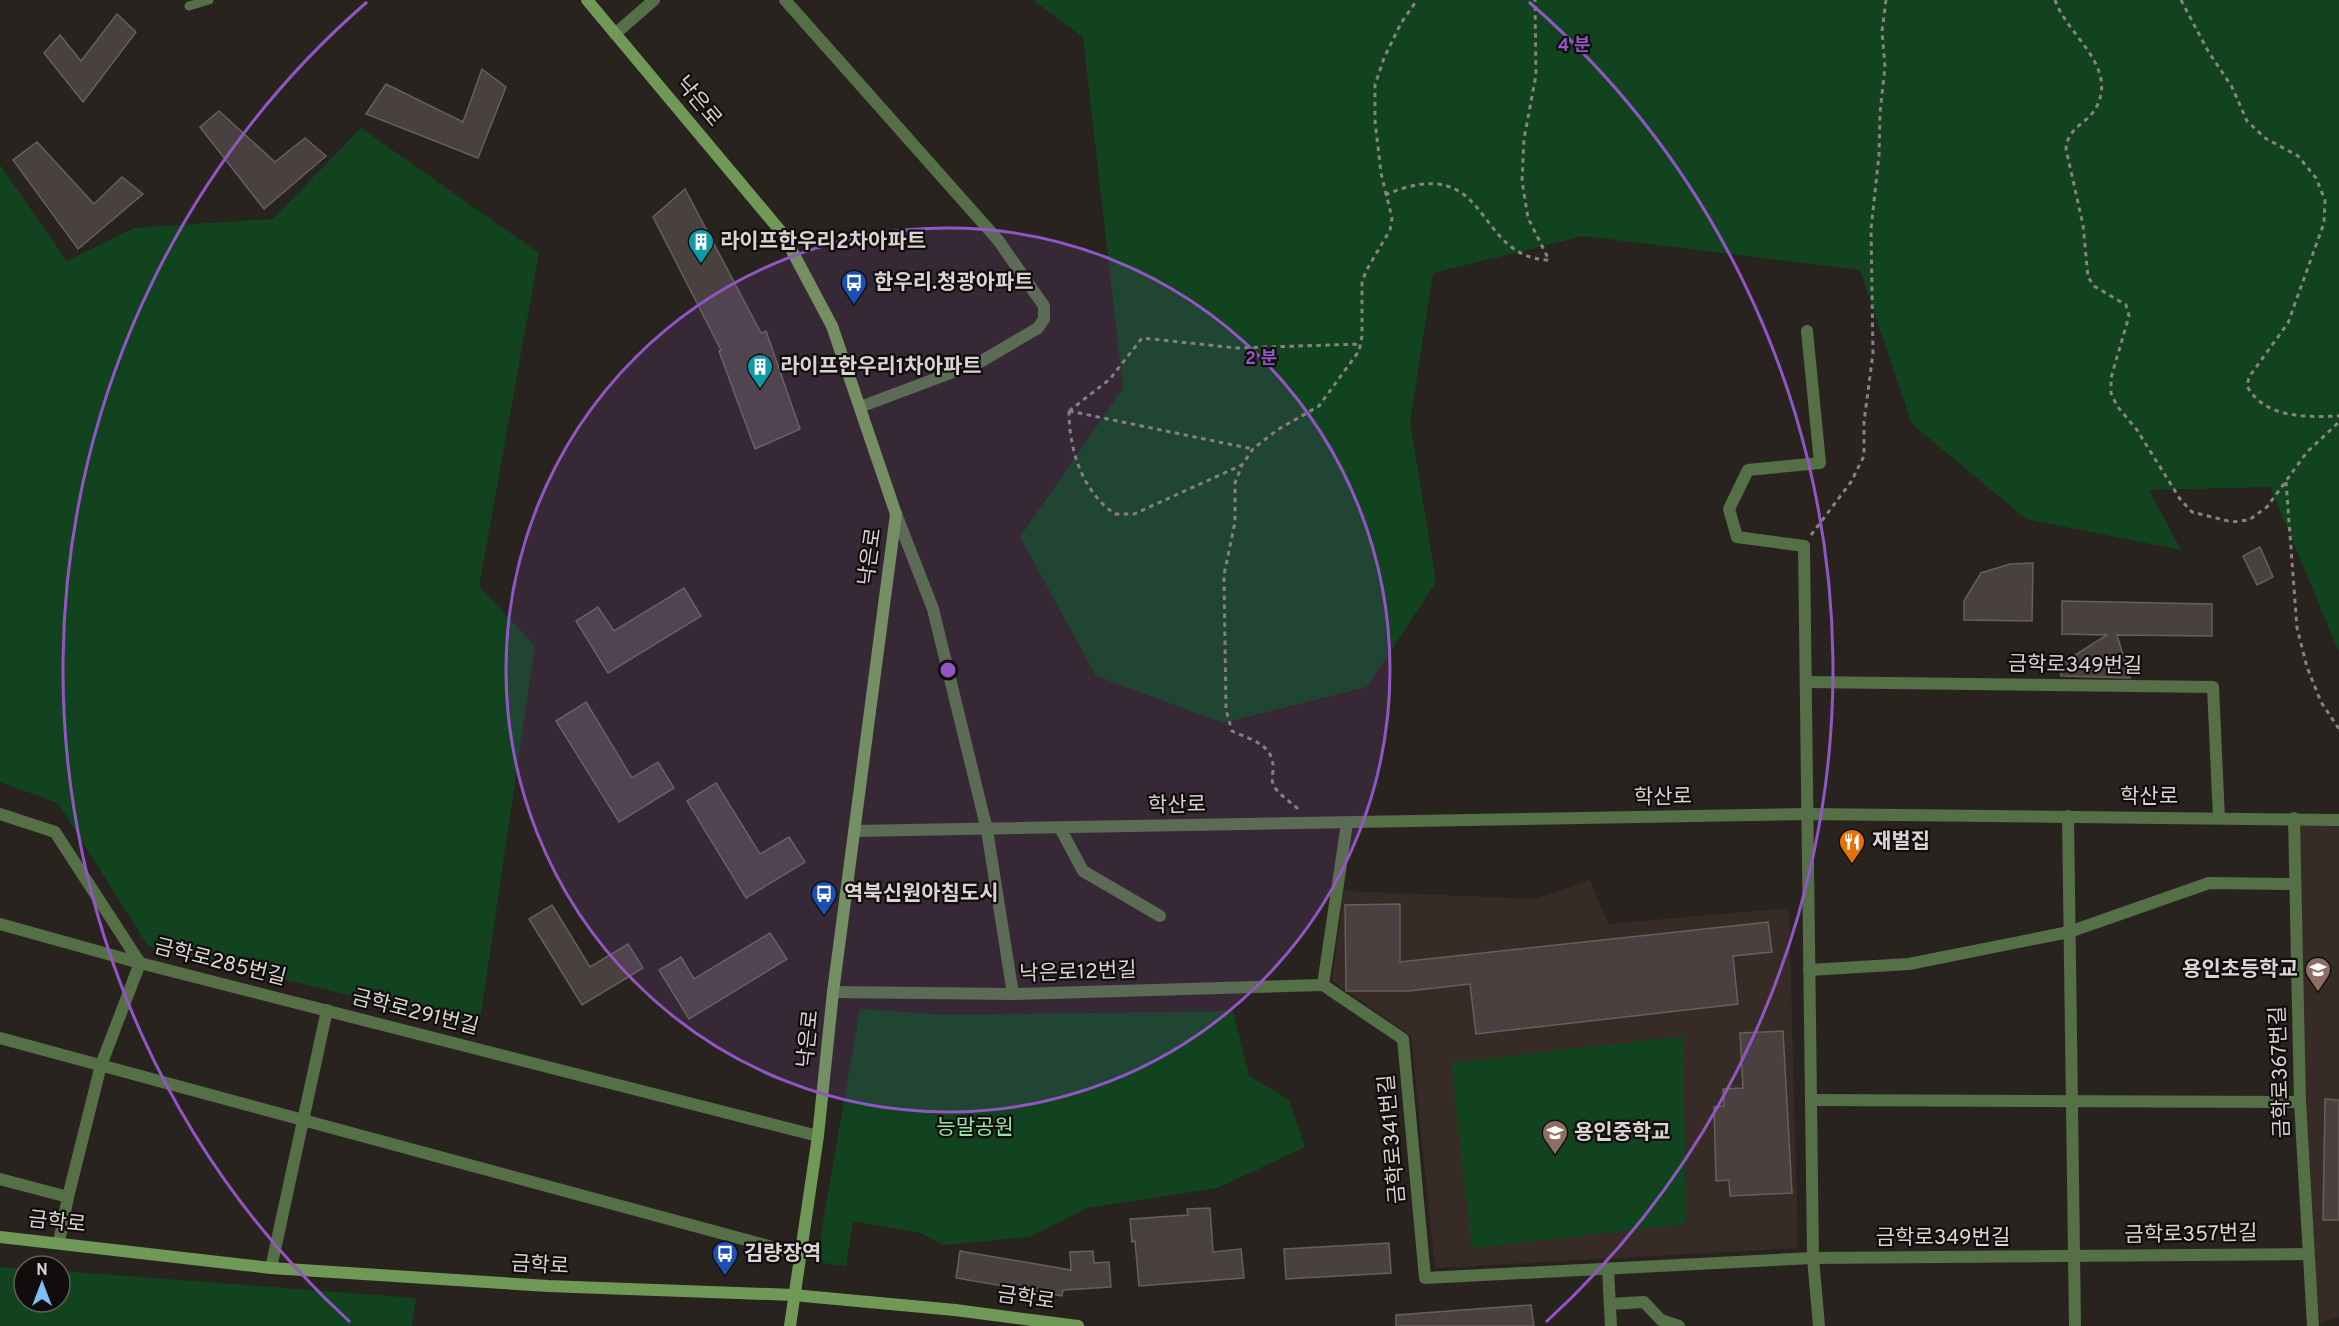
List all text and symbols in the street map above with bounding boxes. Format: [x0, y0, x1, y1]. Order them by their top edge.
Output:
text: 4 분 [1558, 35, 1591, 58]
street label: 낙은로 [669, 71, 727, 133]
building icon: 라이프한우리2차아파트 [686, 227, 716, 265]
place label: 라이프한우리2차아파트 [720, 229, 926, 256]
bus stop icon: 한우리.청광아파트 [839, 268, 869, 306]
place label: 한우리.청광아파트 [874, 270, 1034, 297]
text: 2 분 [1245, 348, 1277, 371]
building icon: 라이프한우리1차아파트 [745, 352, 775, 390]
place label: 라이프한우리1차아파트 [780, 354, 982, 381]
street label: 낙은로 [854, 526, 888, 588]
street label: 금학로349번길 [2008, 651, 2142, 681]
centre of rings [938, 660, 958, 680]
street label: 학산로 [1634, 784, 1692, 812]
street label: 학산로 [2120, 784, 2178, 811]
street label: 학산로 [1148, 792, 1206, 820]
restaurant icon: 재벌집 [1837, 827, 1867, 865]
place label: 재벌집 [1872, 829, 1930, 856]
bus stop icon: 역북신원아침도시 [809, 879, 839, 917]
place label: 역북신원아침도시 [844, 881, 999, 908]
street label: 금학로285번길 [151, 934, 289, 992]
school or university icon: 용인초등학교 [2303, 955, 2333, 993]
street label: 낙은로12번길 [1019, 957, 1137, 989]
place label: 용인초등학교 [2182, 957, 2298, 984]
street label: 금학로291번길 [349, 984, 481, 1042]
street label: 금학로367번길 [2265, 1005, 2297, 1139]
street label: 낙은로 [793, 1009, 825, 1069]
street label: 금학로341번길 [1374, 1073, 1412, 1205]
park label: 능말공원 [936, 1115, 1014, 1142]
school or university icon: 용인중학교 [1540, 1118, 1570, 1156]
place label: 용인중학교 [1574, 1120, 1671, 1147]
street label: 금학로 [27, 1207, 87, 1239]
street label: 금학로357번길 [2124, 1220, 2258, 1250]
street label: 금학로349번길 [1876, 1225, 2010, 1252]
bus stop icon: 김량장역 [710, 1239, 740, 1277]
place label: 김량장역 [744, 1241, 821, 1268]
street label: 금학로 [510, 1251, 570, 1281]
north arrow [12, 1254, 72, 1314]
text: N [36, 1261, 48, 1281]
street label: 금학로 [995, 1282, 1057, 1316]

